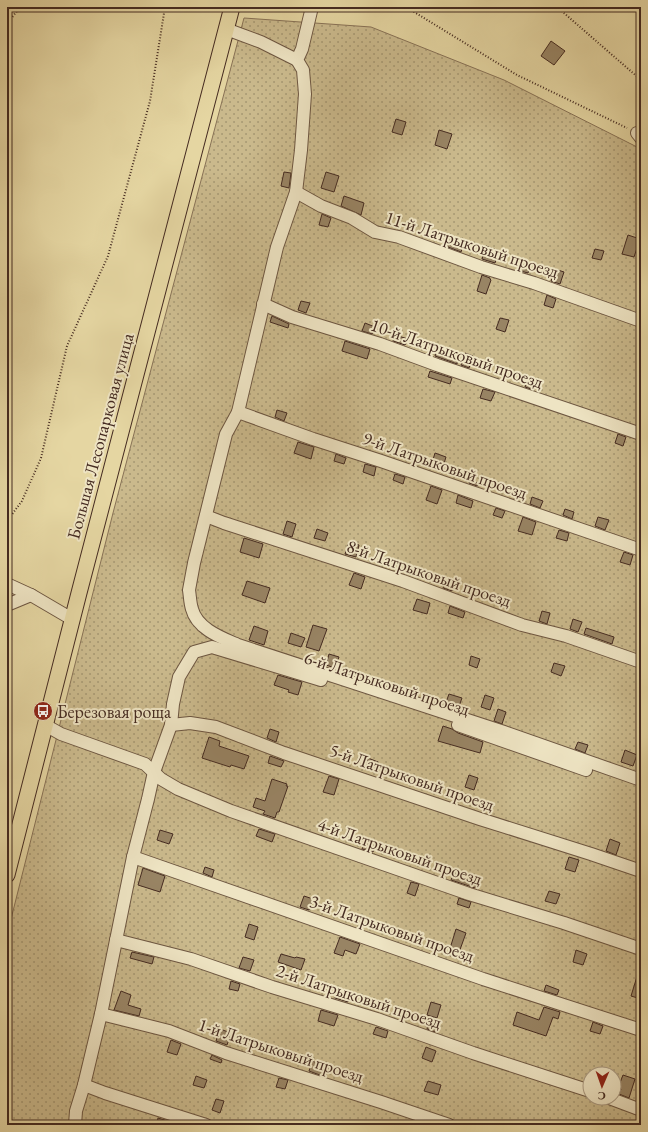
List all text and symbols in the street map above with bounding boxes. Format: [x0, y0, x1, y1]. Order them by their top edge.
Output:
street label: 11-й Латрыковый проезд [382, 205, 562, 283]
street label: 10-й Латрыковый проезд [368, 313, 546, 393]
street label: Большая Лесопарковая улица [61, 330, 139, 542]
street label: 9-й Латрыковый проезд [360, 426, 530, 504]
street label: 8-й Латрыковый проезд [344, 534, 514, 612]
street label: 6-й Латрыковый проезд [301, 645, 473, 721]
bus stop icon: Березовая роща [32, 700, 54, 722]
place label: Березовая роща [57, 700, 172, 723]
street label: 5-й Латрыковый проезд [327, 738, 497, 816]
street label: 4-й Латрыковый проезд [315, 812, 485, 890]
street label: 3-й Латрыковый проезд [307, 889, 477, 967]
street label: 2-й Латрыковый проезд [273, 958, 445, 1034]
street label: 1-й Латрыковый проезд [195, 1012, 367, 1088]
north arrow [582, 1066, 622, 1106]
text: С [597, 1089, 606, 1103]

